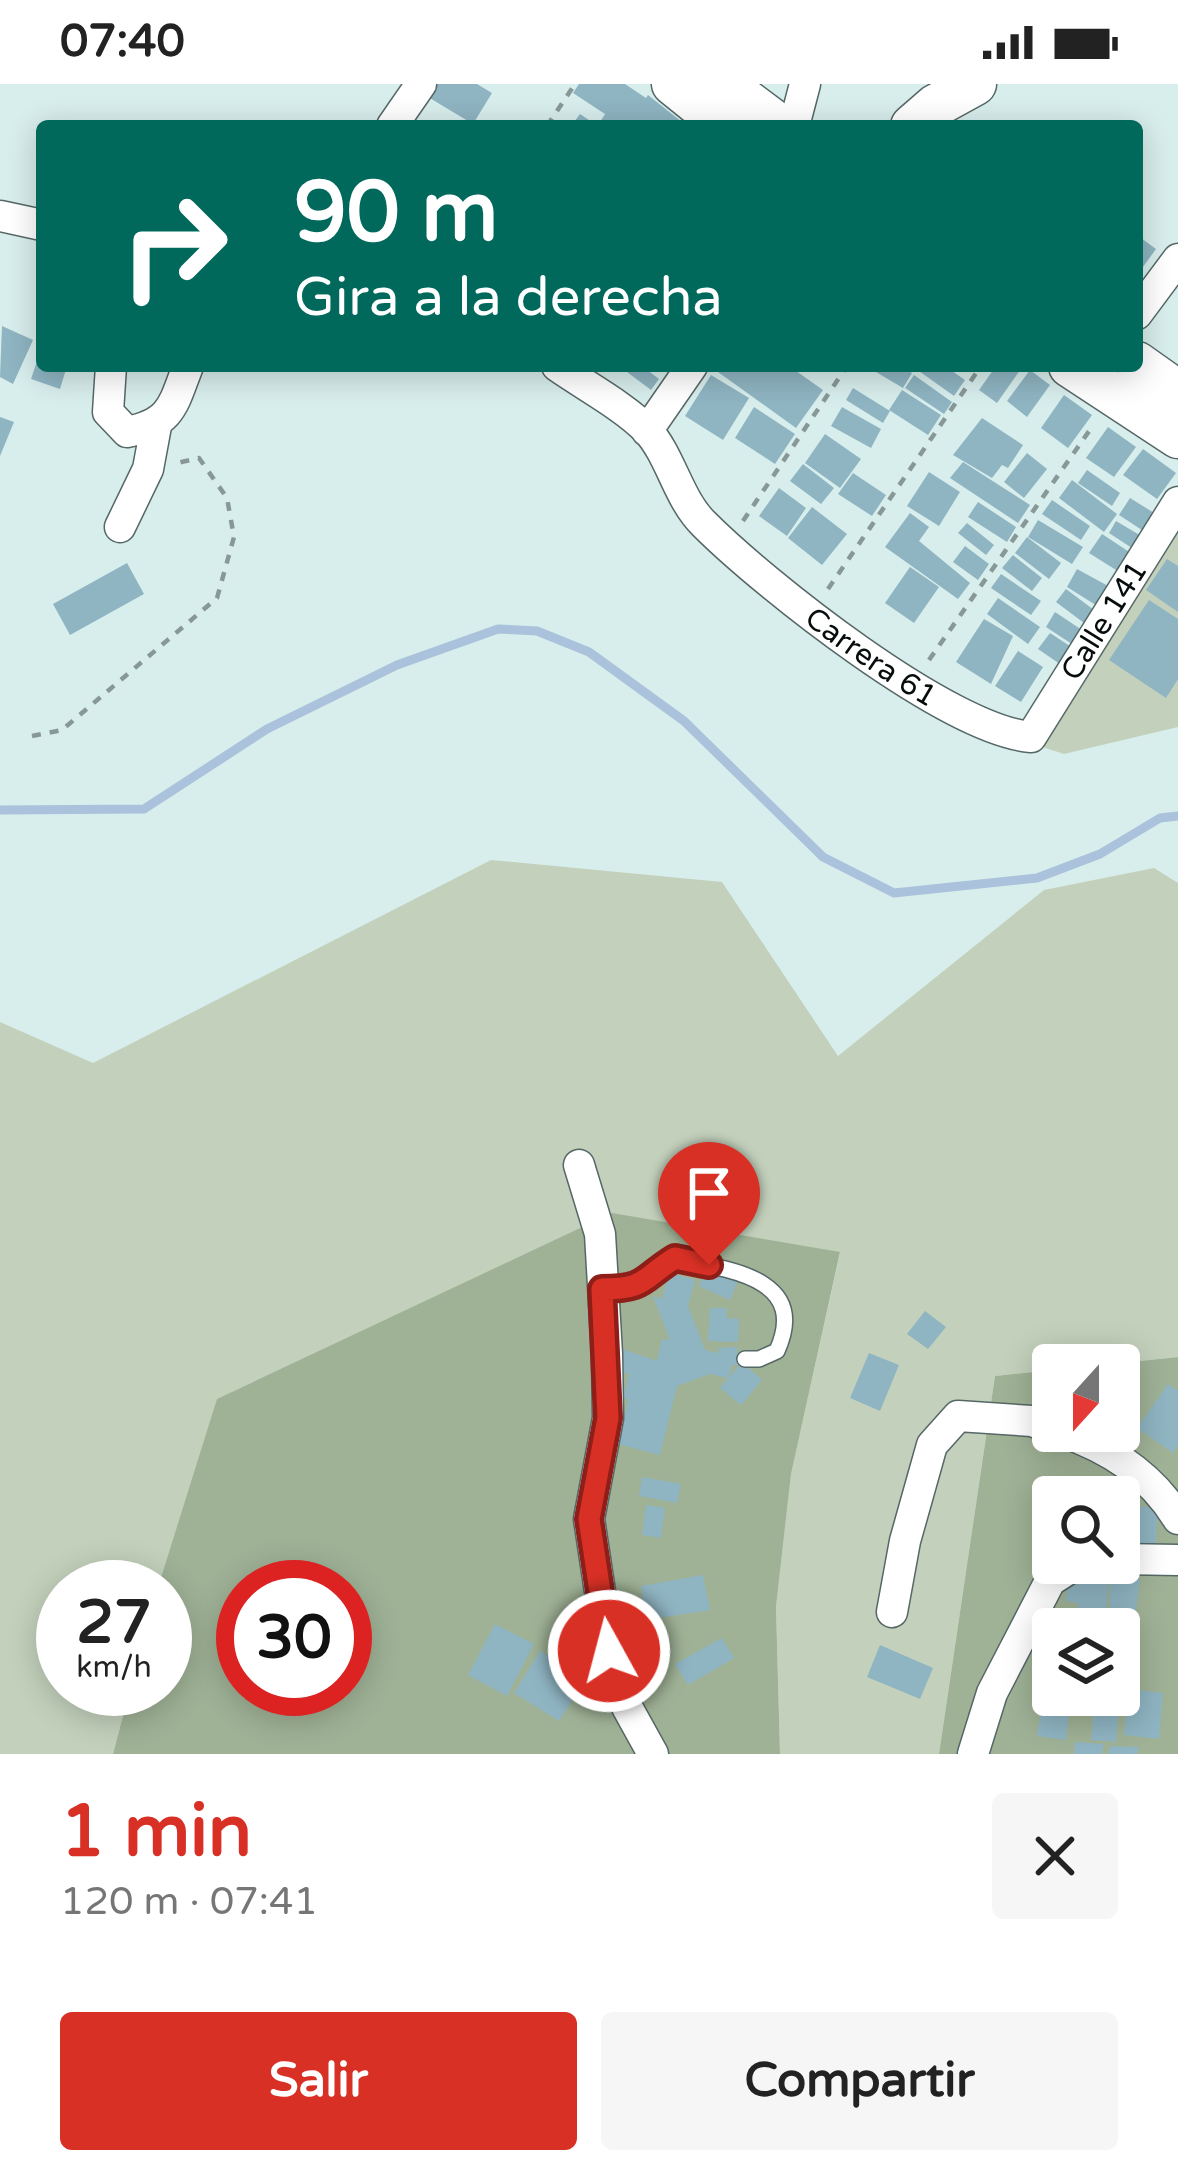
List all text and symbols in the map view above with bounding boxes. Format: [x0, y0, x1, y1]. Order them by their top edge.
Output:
text: 07:40 [60, 15, 185, 69]
text: 90 m [294, 163, 498, 264]
icon: right [96, 168, 252, 324]
text: Gira a la derecha [294, 265, 723, 330]
street label: Calle 141 [1053, 554, 1156, 687]
street label: Carrera 61 [798, 599, 943, 715]
pin [658, 1142, 760, 1265]
icon: arrive [676, 1160, 742, 1226]
north arrow [1032, 1344, 1140, 1452]
map controls [1032, 1344, 1140, 1716]
button: search [1032, 1476, 1140, 1584]
speed limit sign: 30 [216, 1560, 372, 1716]
text: 27 [76, 1587, 152, 1659]
position arrow [546, 1588, 672, 1714]
button: layers [1032, 1608, 1140, 1716]
text: km/h [76, 1649, 152, 1686]
text: 1 min [60, 1789, 252, 1876]
button: close [992, 1793, 1118, 1919]
text: 120 m · 07:41 [60, 1878, 318, 1925]
button: Salir [60, 2012, 577, 2150]
button: Compartir [601, 2012, 1118, 2150]

